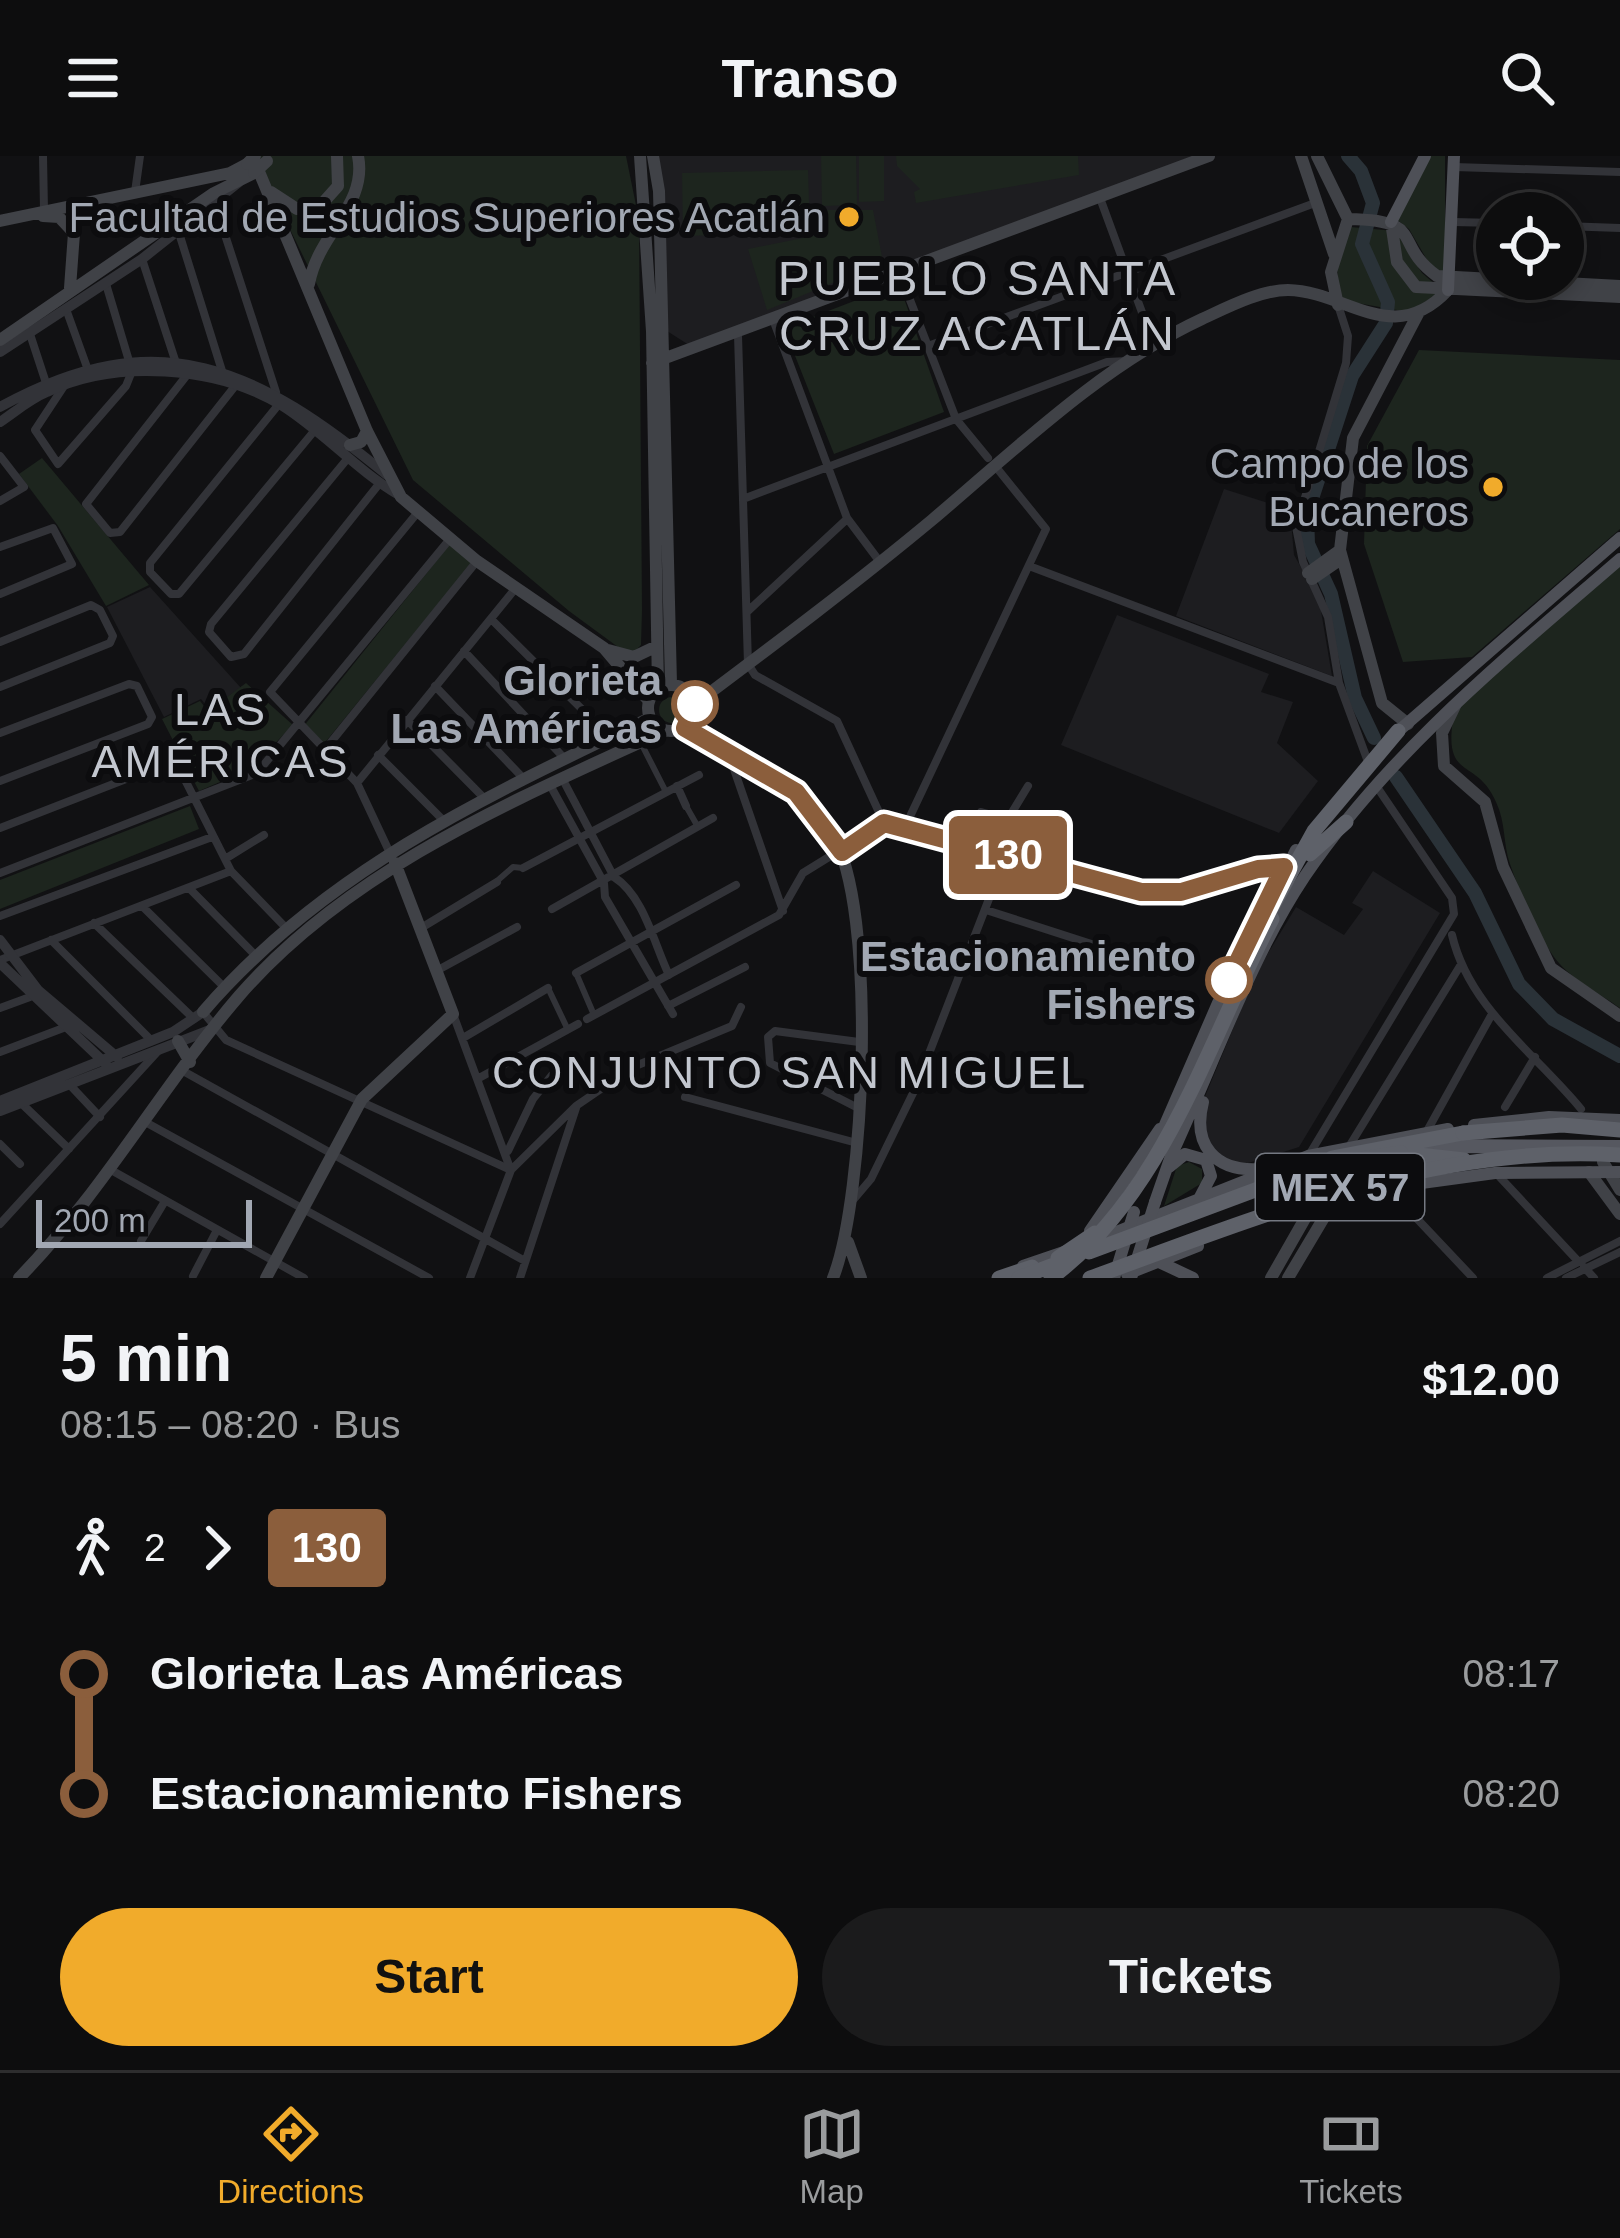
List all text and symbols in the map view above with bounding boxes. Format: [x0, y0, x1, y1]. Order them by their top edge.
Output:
icon: menu [60, 45, 126, 111]
icon: search [1494, 45, 1560, 111]
text: Transo [721, 48, 899, 108]
map controls [1476, 192, 1584, 300]
button: locate [1476, 192, 1584, 300]
place label: Facultad de Estudios Superiores Acatlán [69, 194, 825, 241]
marker: Facultad de Estudios Superiores Acatlán [836, 204, 862, 230]
district label: PUEBLO SANTA CRUZ ACATLÁN [778, 252, 1178, 360]
place label: Campo de los Bucaneros [1210, 440, 1469, 535]
marker: Campo de los Bucaneros [1480, 474, 1506, 500]
place label: Glorieta Las Américas [390, 657, 663, 752]
marker: Glorieta Las Américas [673, 682, 717, 726]
district label: LAS AMÉRICAS [91, 684, 351, 787]
line badge: 130 [939, 816, 1077, 894]
text: 130 [973, 831, 1043, 878]
place label: Estacionamiento Fishers [860, 933, 1196, 1028]
marker: Estacionamiento Fishers [1207, 958, 1251, 1002]
district label: CONJUNTO SAN MIGUEL [492, 1047, 1088, 1098]
road number: MEX 57 [1256, 1154, 1424, 1220]
scale bar [36, 1194, 252, 1247]
text: 200 m [54, 1202, 146, 1239]
text: 5 min [60, 1321, 232, 1395]
text: $12.00 [1422, 1354, 1560, 1405]
text: 08:15 – 08:20 · Bus [60, 1403, 400, 1446]
icon: walk [60, 1515, 126, 1581]
icon: forward [184, 1515, 250, 1581]
text: 130 [292, 1524, 362, 1571]
text: 2 [144, 1526, 166, 1569]
text: Glorieta Las Américas [150, 1648, 624, 1699]
text: 08:17 [1462, 1652, 1560, 1695]
text: Estacionamiento Fishers [150, 1768, 683, 1819]
text: 08:20 [1462, 1772, 1560, 1815]
button: Start [60, 1908, 798, 2046]
button: Tickets [822, 1908, 1560, 2046]
tab: Directions [217, 2101, 364, 2211]
tab: Map [799, 2101, 865, 2211]
tab: Tickets [1299, 2101, 1403, 2211]

